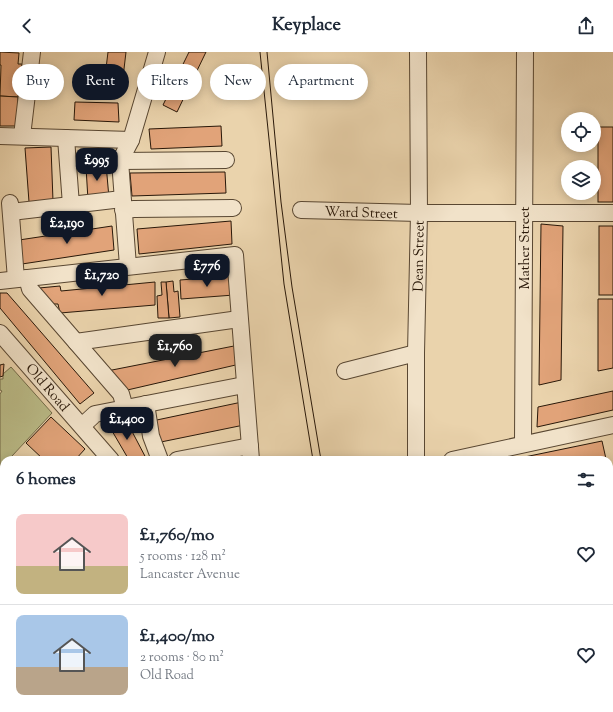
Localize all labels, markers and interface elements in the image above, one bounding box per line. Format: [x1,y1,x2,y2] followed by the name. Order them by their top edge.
[272,13,341,39] text: Keyplace
[16,15,38,37] icon: back
[575,15,597,37] icon: share
[12,64,64,100] chip: Buy
[72,64,129,100] chip: Rent
[137,64,202,100] chip: Filters
[210,64,266,100] chip: New
[274,64,368,100] chip: Apartment
[561,112,601,200] map controls
[561,112,601,152] button: locate
[73,148,121,182] pin: £995
[85,152,109,170] text: £995
[561,160,601,200] button: layers
[324,203,398,225] street label: Ward Street
[516,206,536,289] street label: Mather Street
[34,211,100,245] pin: £2,190
[50,215,84,233] text: £2,190
[409,220,431,292] street label: Dean Street
[183,254,231,288] pin: £776
[194,258,220,276] text: £776
[69,263,135,297] pin: £1,720
[85,267,119,285] text: £1,720
[142,334,208,368] pin: £1,760
[158,338,192,356] text: £1,760
[20,360,73,417] street label: Old Road
[94,407,160,441] pin: £1,400
[109,411,145,429] text: £1,400
[16,468,76,492] text: 6 homes
[575,469,597,491] icon: filters
[140,524,214,548] text: £1,760/mo
[48,530,96,578] icon: home
[575,543,597,565] icon: heart
[140,548,226,566] text: 5 rooms · 128 m²
[140,566,240,584] text: Lancaster Avenue
[140,625,215,649] text: £1,400/mo
[48,631,96,679] icon: home
[575,644,597,666] icon: heart
[140,649,224,667] text: 2 rooms · 80 m²
[140,667,194,685] text: Old Road

